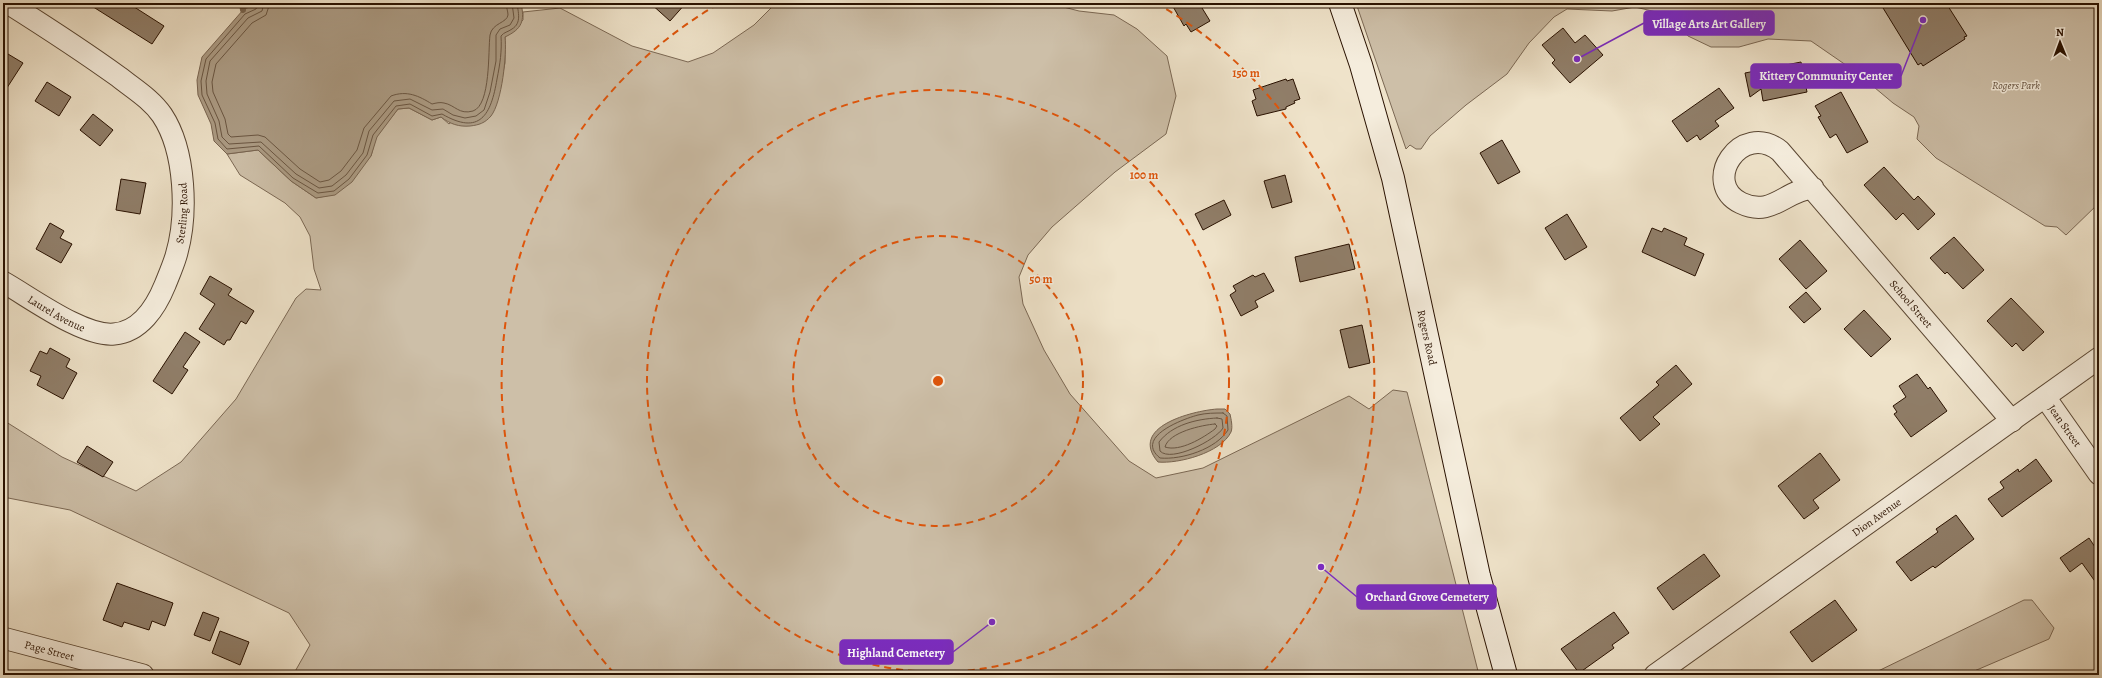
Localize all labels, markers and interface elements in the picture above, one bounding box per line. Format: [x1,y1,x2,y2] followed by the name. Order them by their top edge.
[1644,11,1774,35] callout: Village Arts Art Gallery
[1651,16,1766,32] text: Village Arts Art Gallery
[2040,22,2080,62] north arrow
[2056,25,2064,40] text: N
[1751,64,1901,88] callout: Kittery Community Center
[1232,65,1260,81] text: 150 m
[1759,68,1893,84] text: Kittery Community Center
[1992,78,2040,93] park label: Rogers Park
[1130,167,1158,183] text: 100 m
[172,182,191,245] street label: Sterling Road
[1029,271,1053,287] text: 50 m
[1886,277,1936,332] street label: School Street
[25,292,87,336] street label: Laurel Avenue
[1414,309,1440,367] street label: Rogers Road
[931,374,945,388] centre of rings
[2045,402,2085,450] street label: Jean Street
[1849,495,1904,540] street label: Dion Avenue
[1357,585,1496,609] callout: Orchard Grove Cemetery
[1365,589,1489,605] text: Orchard Grove Cemetery
[23,637,76,665] street label: Page Street
[840,640,953,664] callout: Highland Cemetery
[847,645,945,661] text: Highland Cemetery

